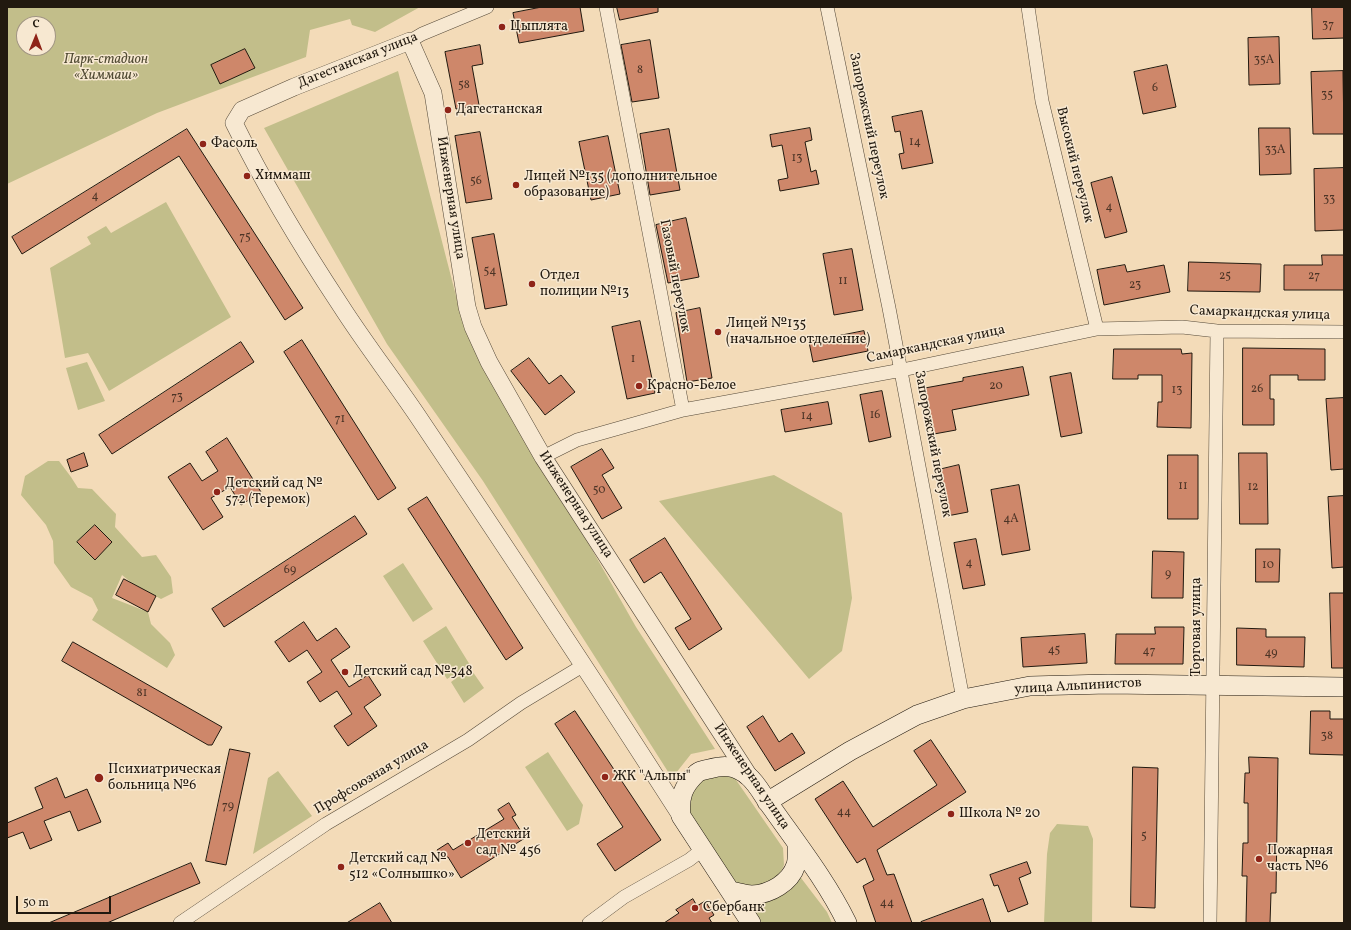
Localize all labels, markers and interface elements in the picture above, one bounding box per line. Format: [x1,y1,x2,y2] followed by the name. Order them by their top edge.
[16,16,56,56] north arrow
[33,17,40,32] text: С
[510,19,568,35] place label: Цыплята
[1322,19,1334,33] house number: 37
[497,22,507,32] marker: Цыплята
[295,29,421,93] street label: Дагестанская улица
[844,51,892,201] street label: Запорожский переулок
[64,52,148,84] park label: Парк-стадион «Химмаш»
[1254,54,1274,68] house number: 35А
[637,64,643,78] house number: 8
[458,79,470,93] house number: 58
[1152,82,1158,96] house number: 6
[1321,89,1333,103] house number: 35
[456,102,543,118] place label: Дагестанская
[443,105,453,115] marker: Дагестанская
[1051,105,1097,225] street label: Высокий переулок
[432,135,468,261] street label: Инженерная улица
[211,136,258,152] place label: Фасоль
[909,136,921,150] house number: 14
[198,139,208,149] marker: Фасоль
[1265,144,1285,158] house number: 33А
[792,152,802,166] house number: 13
[255,168,311,184] place label: Химмаш
[524,169,717,202] place label: Лицей №135 (дополнительное образование)
[242,171,252,181] marker: Химмаш
[470,175,482,189] house number: 56
[511,180,521,190] marker: Лицей №135 (дополнительное образование)
[91,190,99,204] house number: 4
[1323,193,1335,207] house number: 33
[1105,201,1113,215] house number: 4
[655,218,693,334] street label: Газовый переулок
[239,231,251,245] house number: 75
[484,265,496,279] house number: 54
[540,268,629,300] place label: Отдел полиции №13
[1219,270,1231,284] house number: 25
[1308,270,1320,284] house number: 27
[838,275,848,289] house number: 11
[527,279,537,289] marker: Отдел полиции №13
[1129,279,1141,293] house number: 23
[1189,303,1331,325] street label: Самаркандская улица
[726,316,870,348] place label: Лицей №135 (начальное отделение)
[865,322,1007,368] street label: Самаркандская улица
[713,327,723,337] marker: Лицей №135 (начальное отделение)
[631,353,635,367] house number: 1
[910,369,954,519] street label: Запорожский переулок
[647,378,736,394] place label: Красно-Белое
[989,380,1003,394] house number: 20
[634,381,644,391] marker: Красно-Белое
[1251,383,1263,397] house number: 26
[1172,384,1182,398] house number: 13
[171,391,183,405] house number: 73
[870,409,880,423] house number: 16
[801,410,813,424] house number: 14
[335,413,345,427] house number: 71
[534,448,616,562] street label: Инженерная улица
[225,476,323,508] place label: Детский сад № 572 (Теремок)
[1178,480,1188,494] house number: 11
[1247,481,1259,495] house number: 12
[593,484,605,498] house number: 50
[212,487,222,497] marker: Детский сад № 572 (Теремок)
[1003,513,1019,527] house number: 4А
[965,557,973,571] house number: 4
[1262,559,1274,573] house number: 10
[284,564,296,578] house number: 69
[1165,568,1171,582] house number: 9
[1189,577,1205,677] street label: Торговая улица
[1048,644,1060,658] house number: 45
[1143,645,1155,659] house number: 47
[1264,647,1278,661] house number: 49
[353,664,473,680] place label: Детский сад №548
[340,667,350,677] marker: Детский сад №548
[1014,675,1142,699] street label: улица Альпинистов
[137,687,147,701] house number: 81
[709,721,793,833] street label: Инженерная улица
[1321,730,1333,744] house number: 38
[312,737,432,819] street label: Профсоюзная улица
[108,762,221,794] place label: Психиатрическая больница №6
[613,769,691,785] place label: ЖК "Альпы"
[93,772,105,784] marker: Психиатрическая больница №6
[600,772,610,782] marker: ЖК "Альпы"
[222,800,234,814] house number: 79
[837,806,851,820] house number: 44
[959,806,1040,822] place label: Школа № 20
[946,809,956,819] marker: Школа № 20
[476,827,541,860] place label: Детский сад № 456
[1141,830,1147,844] house number: 5
[463,838,473,848] marker: Детский сад № 456
[1267,843,1333,876] place label: Пожарная часть №6
[349,851,455,884] place label: Детский сад № 512 «Солнышко»
[1254,854,1264,864] marker: Пожарная часть №6
[336,862,346,872] marker: Детский сад № 512 «Солнышко»
[18,888,113,914] scale bar
[23,895,49,911] text: 50 m
[880,897,894,911] house number: 44
[703,900,765,916] place label: Сбербанк
[690,903,700,913] marker: Сбербанк

